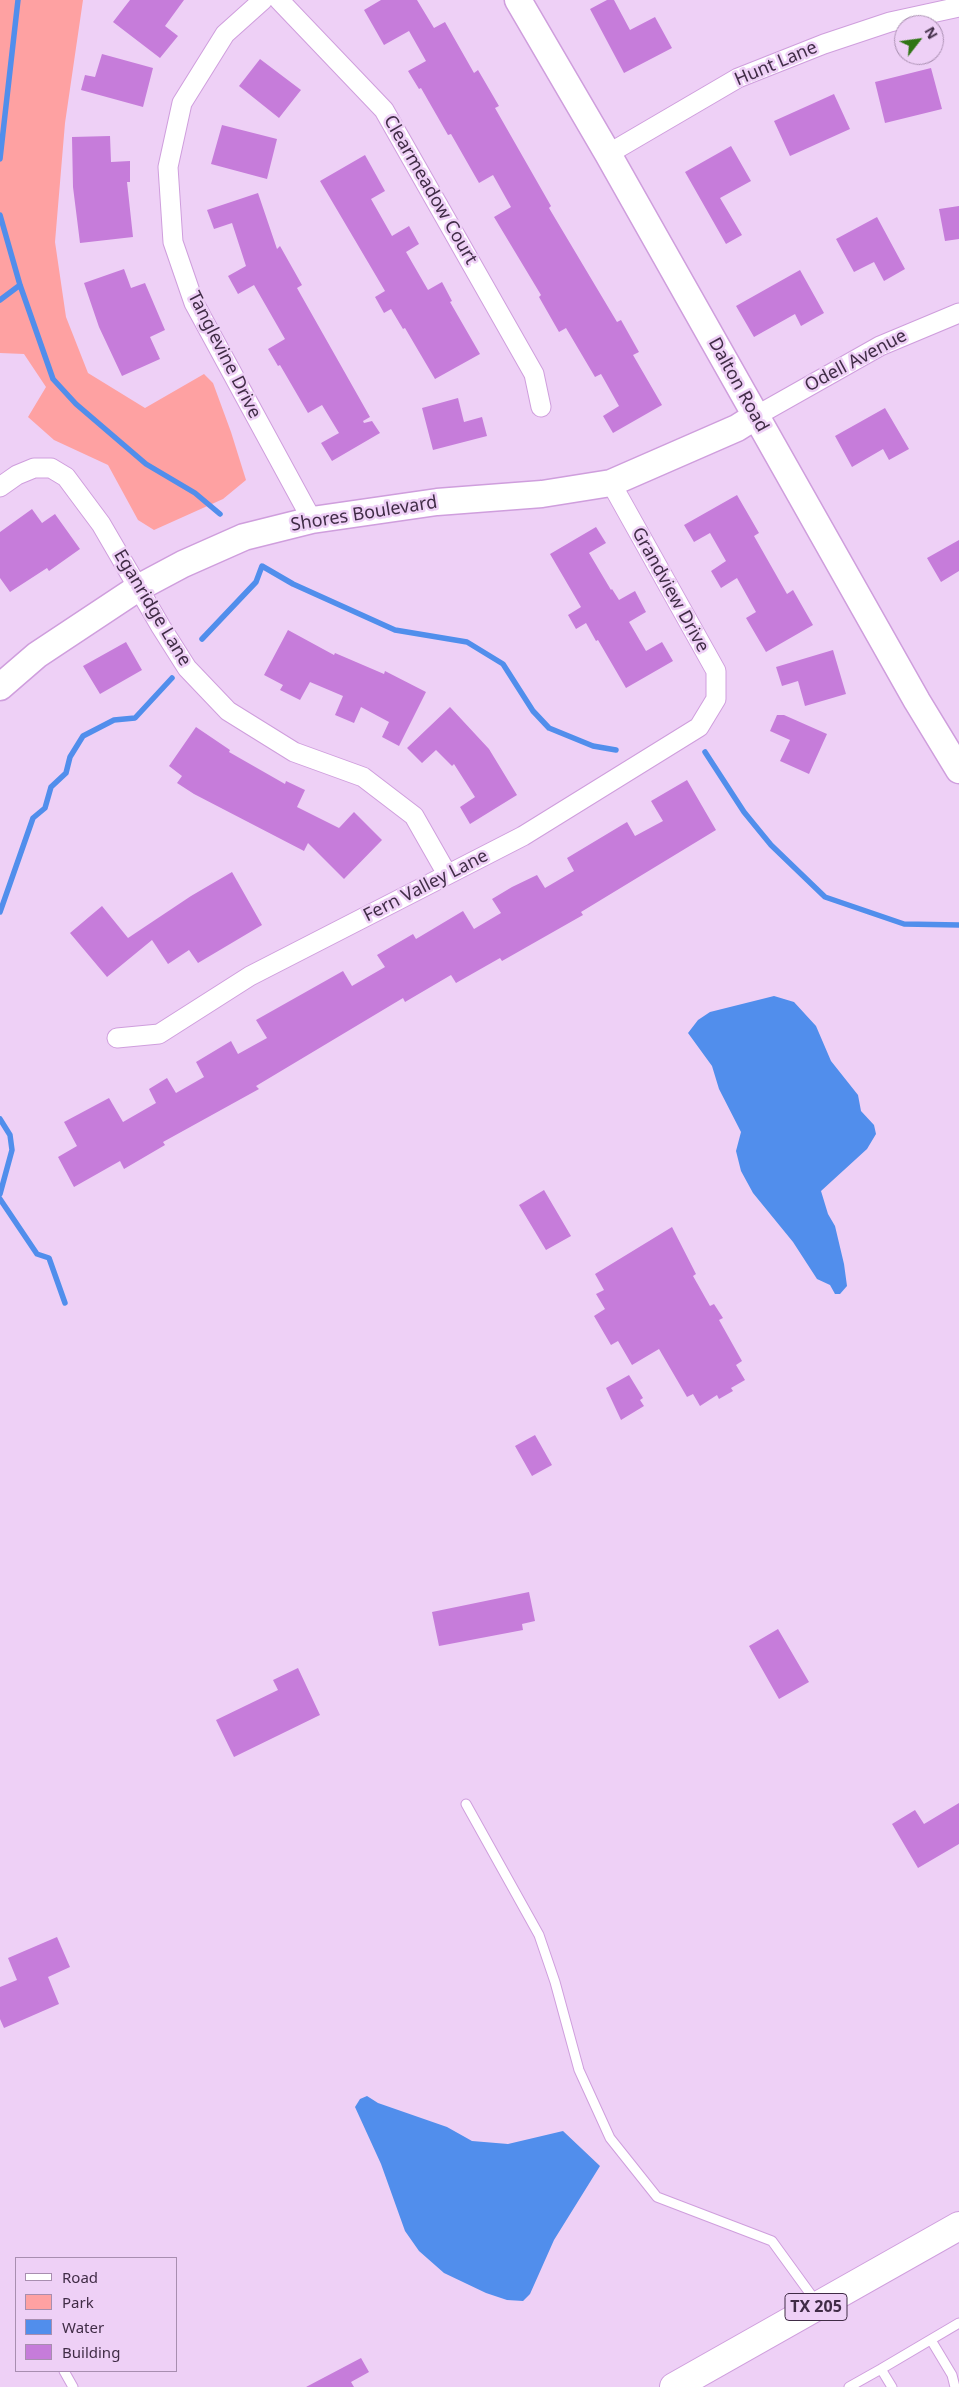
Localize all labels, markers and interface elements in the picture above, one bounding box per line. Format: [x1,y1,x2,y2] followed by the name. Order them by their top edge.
[894,15,944,65] north arrow
[920,23,943,42] text: N
[731,37,821,91] street label: Hunt Lane
[379,112,481,268] street label: Clearmeadow Court
[183,288,265,422] street label: Tanglevine Drive
[801,325,911,397] street label: Odell Avenue
[703,334,773,436] street label: Dalton Road
[289,492,439,536] street label: Shores Boulevard
[627,524,713,656] street label: Grandview Drive
[109,546,195,670] street label: Eganridge Lane
[360,845,492,927] street label: Fern Valley Lane
[15,2257,178,2372] legend
[62,2267,98,2287] text: Road
[62,2292,94,2312] text: Park
[785,2294,847,2320] road number: TX 205
[62,2317,104,2337] text: Water
[62,2342,120,2362] text: Building

